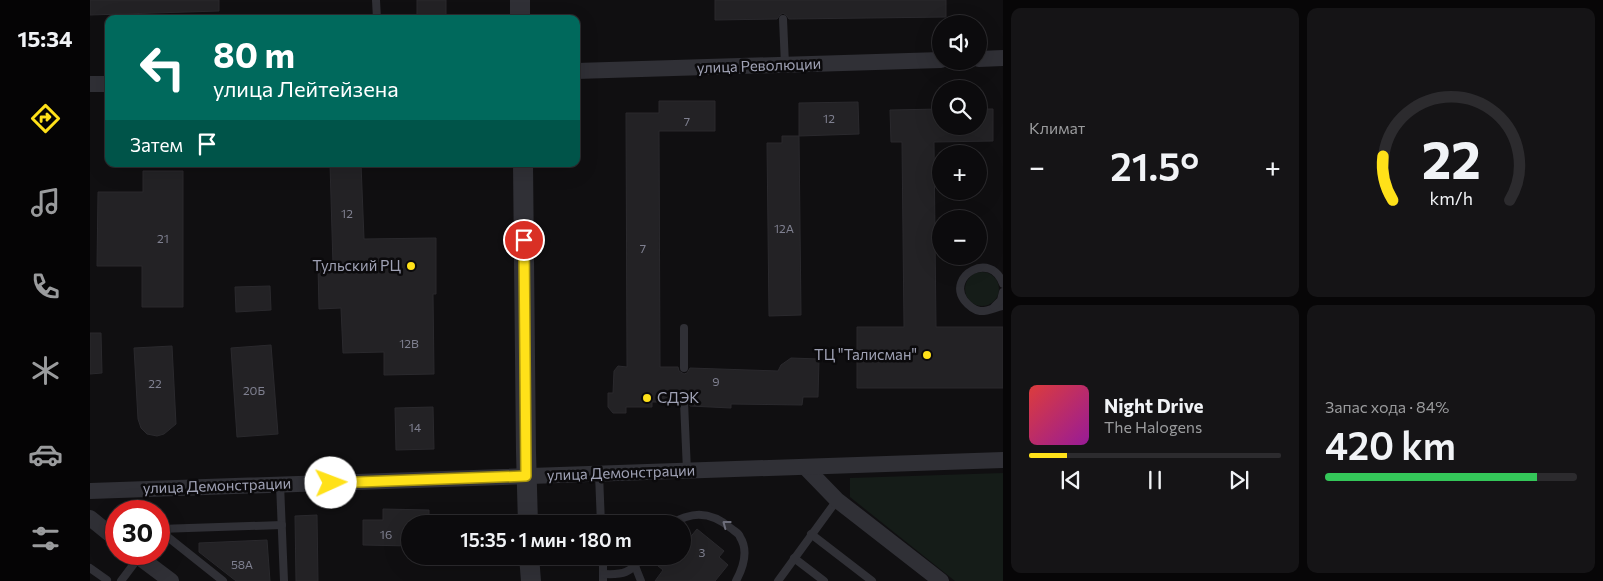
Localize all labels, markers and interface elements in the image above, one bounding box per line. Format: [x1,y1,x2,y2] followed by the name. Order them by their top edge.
[932,15,987,265] map controls
[932,15,987,70] button: sound
[18,25,72,52] text: 15:34
[213,32,295,75] text: 80 m
[130,35,195,100] icon: left
[696,54,822,76] street label: улица Революции
[213,75,399,102] text: улица Лейтейзена
[932,80,987,135] button: search
[28,101,63,136] icon: directions
[823,111,835,125] house number: 12
[684,114,690,128] house number: 7
[1029,118,1085,137] text: Климат
[1421,126,1481,190] text: 22
[193,130,221,158] icon: arrive
[130,133,183,156] text: Затем
[1110,142,1199,189] text: 21.5°
[932,145,987,200] button: +
[1029,149,1045,183] text: −
[1265,149,1281,183] text: +
[28,185,63,220] icon: music
[1429,187,1473,209] text: km/h
[341,206,353,220] house number: 12
[932,210,987,265] button: −
[503,219,545,261] pin
[774,221,794,235] house number: 12А
[510,226,538,254] icon: arrive
[157,231,169,245] house number: 21
[640,241,646,255] house number: 7
[312,256,402,274] place label: Тульский РЦ
[405,260,417,272] marker: Тульский РЦ
[28,269,63,304] icon: phone
[399,336,419,350] house number: 12В
[814,345,917,363] place label: ТЦ "Талисман"
[921,349,933,361] marker: ТЦ "Талисман"
[28,353,63,388] icon: climate
[712,374,720,388] house number: 9
[148,376,162,390] house number: 22
[243,383,265,397] house number: 20Б
[657,388,699,406] place label: СДЭК
[641,392,653,404] marker: СДЭК
[1104,394,1204,417] text: Night Drive
[1325,397,1449,416] text: Запас хода · 84%
[1104,417,1202,436] text: The Halogens
[409,420,421,434] house number: 14
[1325,421,1456,468] text: 420 km
[28,437,63,472] icon: car
[304,456,356,508] position arrow
[546,460,696,484] street label: улица Демонстрации
[1057,466,1085,494] icon: previous
[1141,466,1169,494] icon: pause
[1225,466,1253,494] icon: next
[142,473,292,497] street label: улица Демонстрации
[105,500,170,565] speed limit sign: 30
[28,521,63,556] icon: filters
[722,521,732,530] one-way arrow
[380,527,392,541] house number: 16
[460,528,632,551] text: 15:35 · 1 мин · 180 m
[699,545,706,559] house number: 3
[231,557,253,571] house number: 58А

